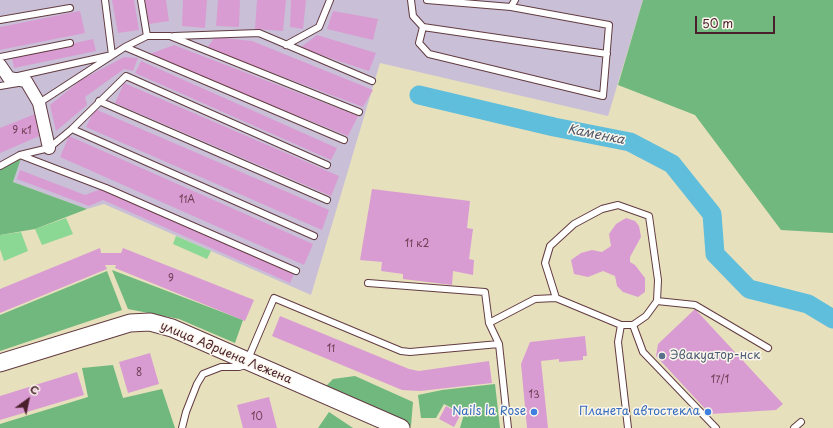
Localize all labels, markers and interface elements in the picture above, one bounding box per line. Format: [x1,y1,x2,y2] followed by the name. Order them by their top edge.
[697,8,777,34] scale bar
[702,14,733,32] text: 50 m
[566,122,626,148] water label: Каменка
[12,125,32,137] house number: 9 к1
[179,194,195,206] house number: 11А
[405,238,429,250] house number: 11 к2
[168,273,174,285] house number: 9
[158,319,294,387] street label: улица Адриена Лежена
[327,343,335,355] house number: 11
[670,349,760,363] place label: Эвакуатор-нск
[657,351,667,361] marker: Эвакуатор-нск
[136,367,142,379] house number: 8
[711,374,729,386] house number: 17/1
[8,380,48,420] north arrow
[27,380,43,399] text: С
[528,389,540,401] house number: 13
[452,405,526,419] place label: Nails la Rose
[579,405,700,419] place label: Планета автостекла
[529,407,539,417] marker: Nails la Rose
[703,407,713,417] marker: Планета автостекла
[251,411,263,423] house number: 10

